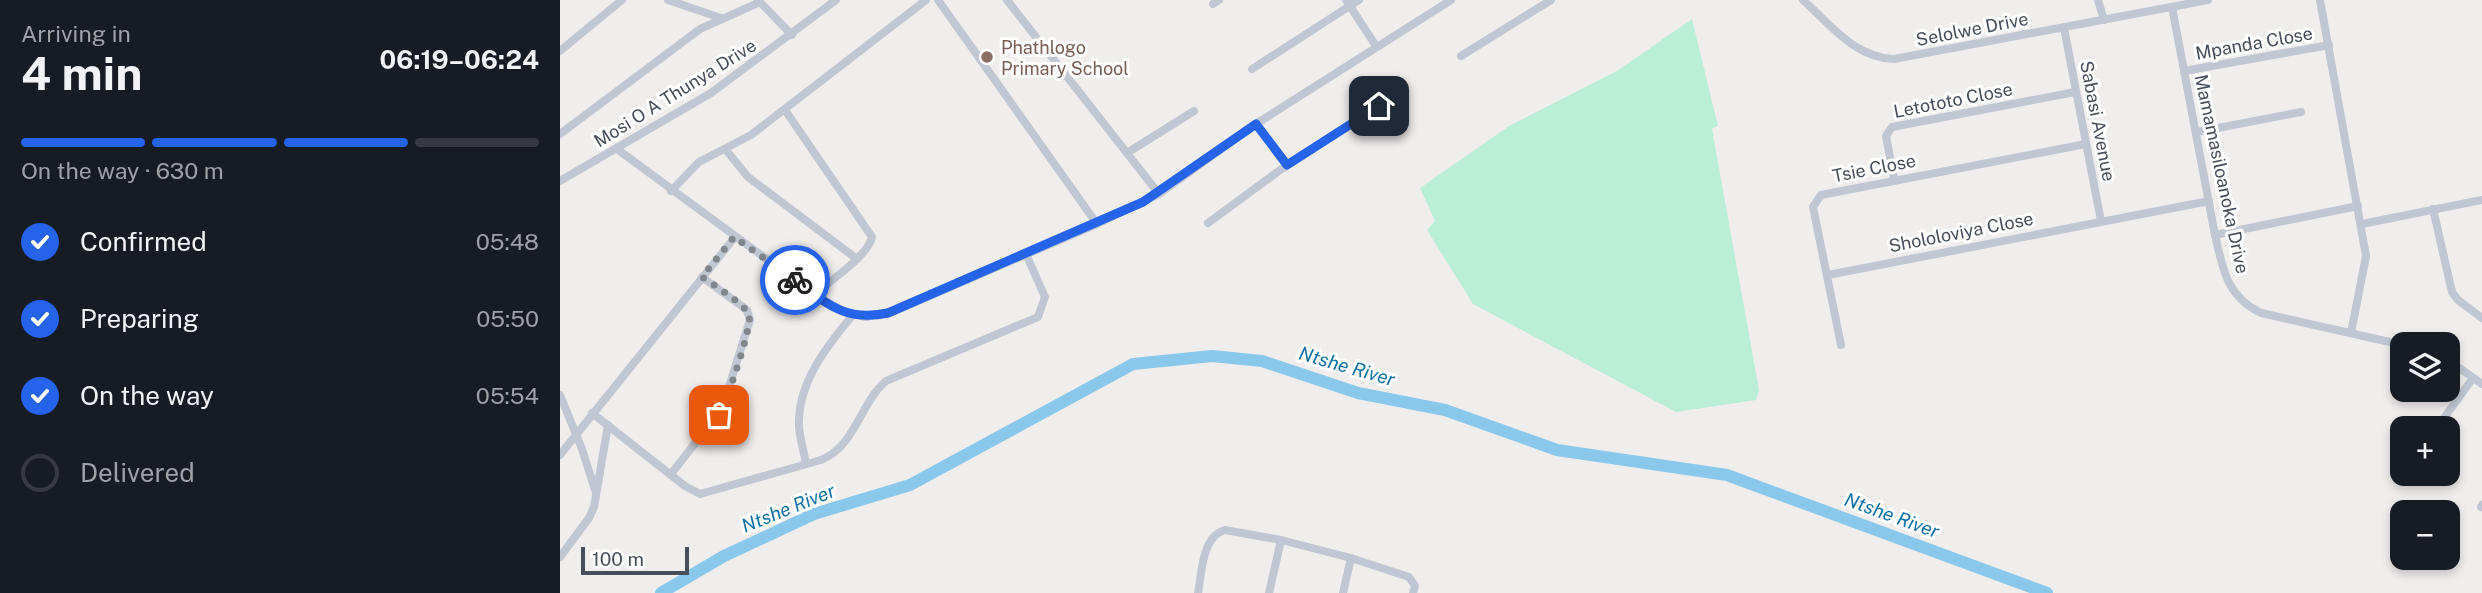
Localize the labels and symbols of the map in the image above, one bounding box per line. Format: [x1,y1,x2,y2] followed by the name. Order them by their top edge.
[1914,8,2030,50] street label: Selolwe Drive
[2194,22,2314,64] street label: Mpanda Close
[590,35,760,151] street label: Mosi O A Thunya Drive
[1001,37,1129,79] place label: Phathlogo Primary School
[979,49,995,65] marker: Phathlogo Primary School
[2076,59,2120,183] street label: Sabasi Avenue
[2191,72,2253,276] street label: Mamamasiloanoka Drive
[1349,76,1409,136] pin
[1892,78,2014,122] street label: Letototo Close
[1831,150,1917,186] street label: Tsie Close
[1887,208,2035,256] street label: Shololoviya Close
[760,245,830,315] courier
[1296,342,1398,390] water label: Ntshe River
[689,385,749,445] pin
[738,479,839,537] water label: Ntshe River
[1842,488,1943,543] water label: Ntshe River
[581,544,690,576] scale bar

